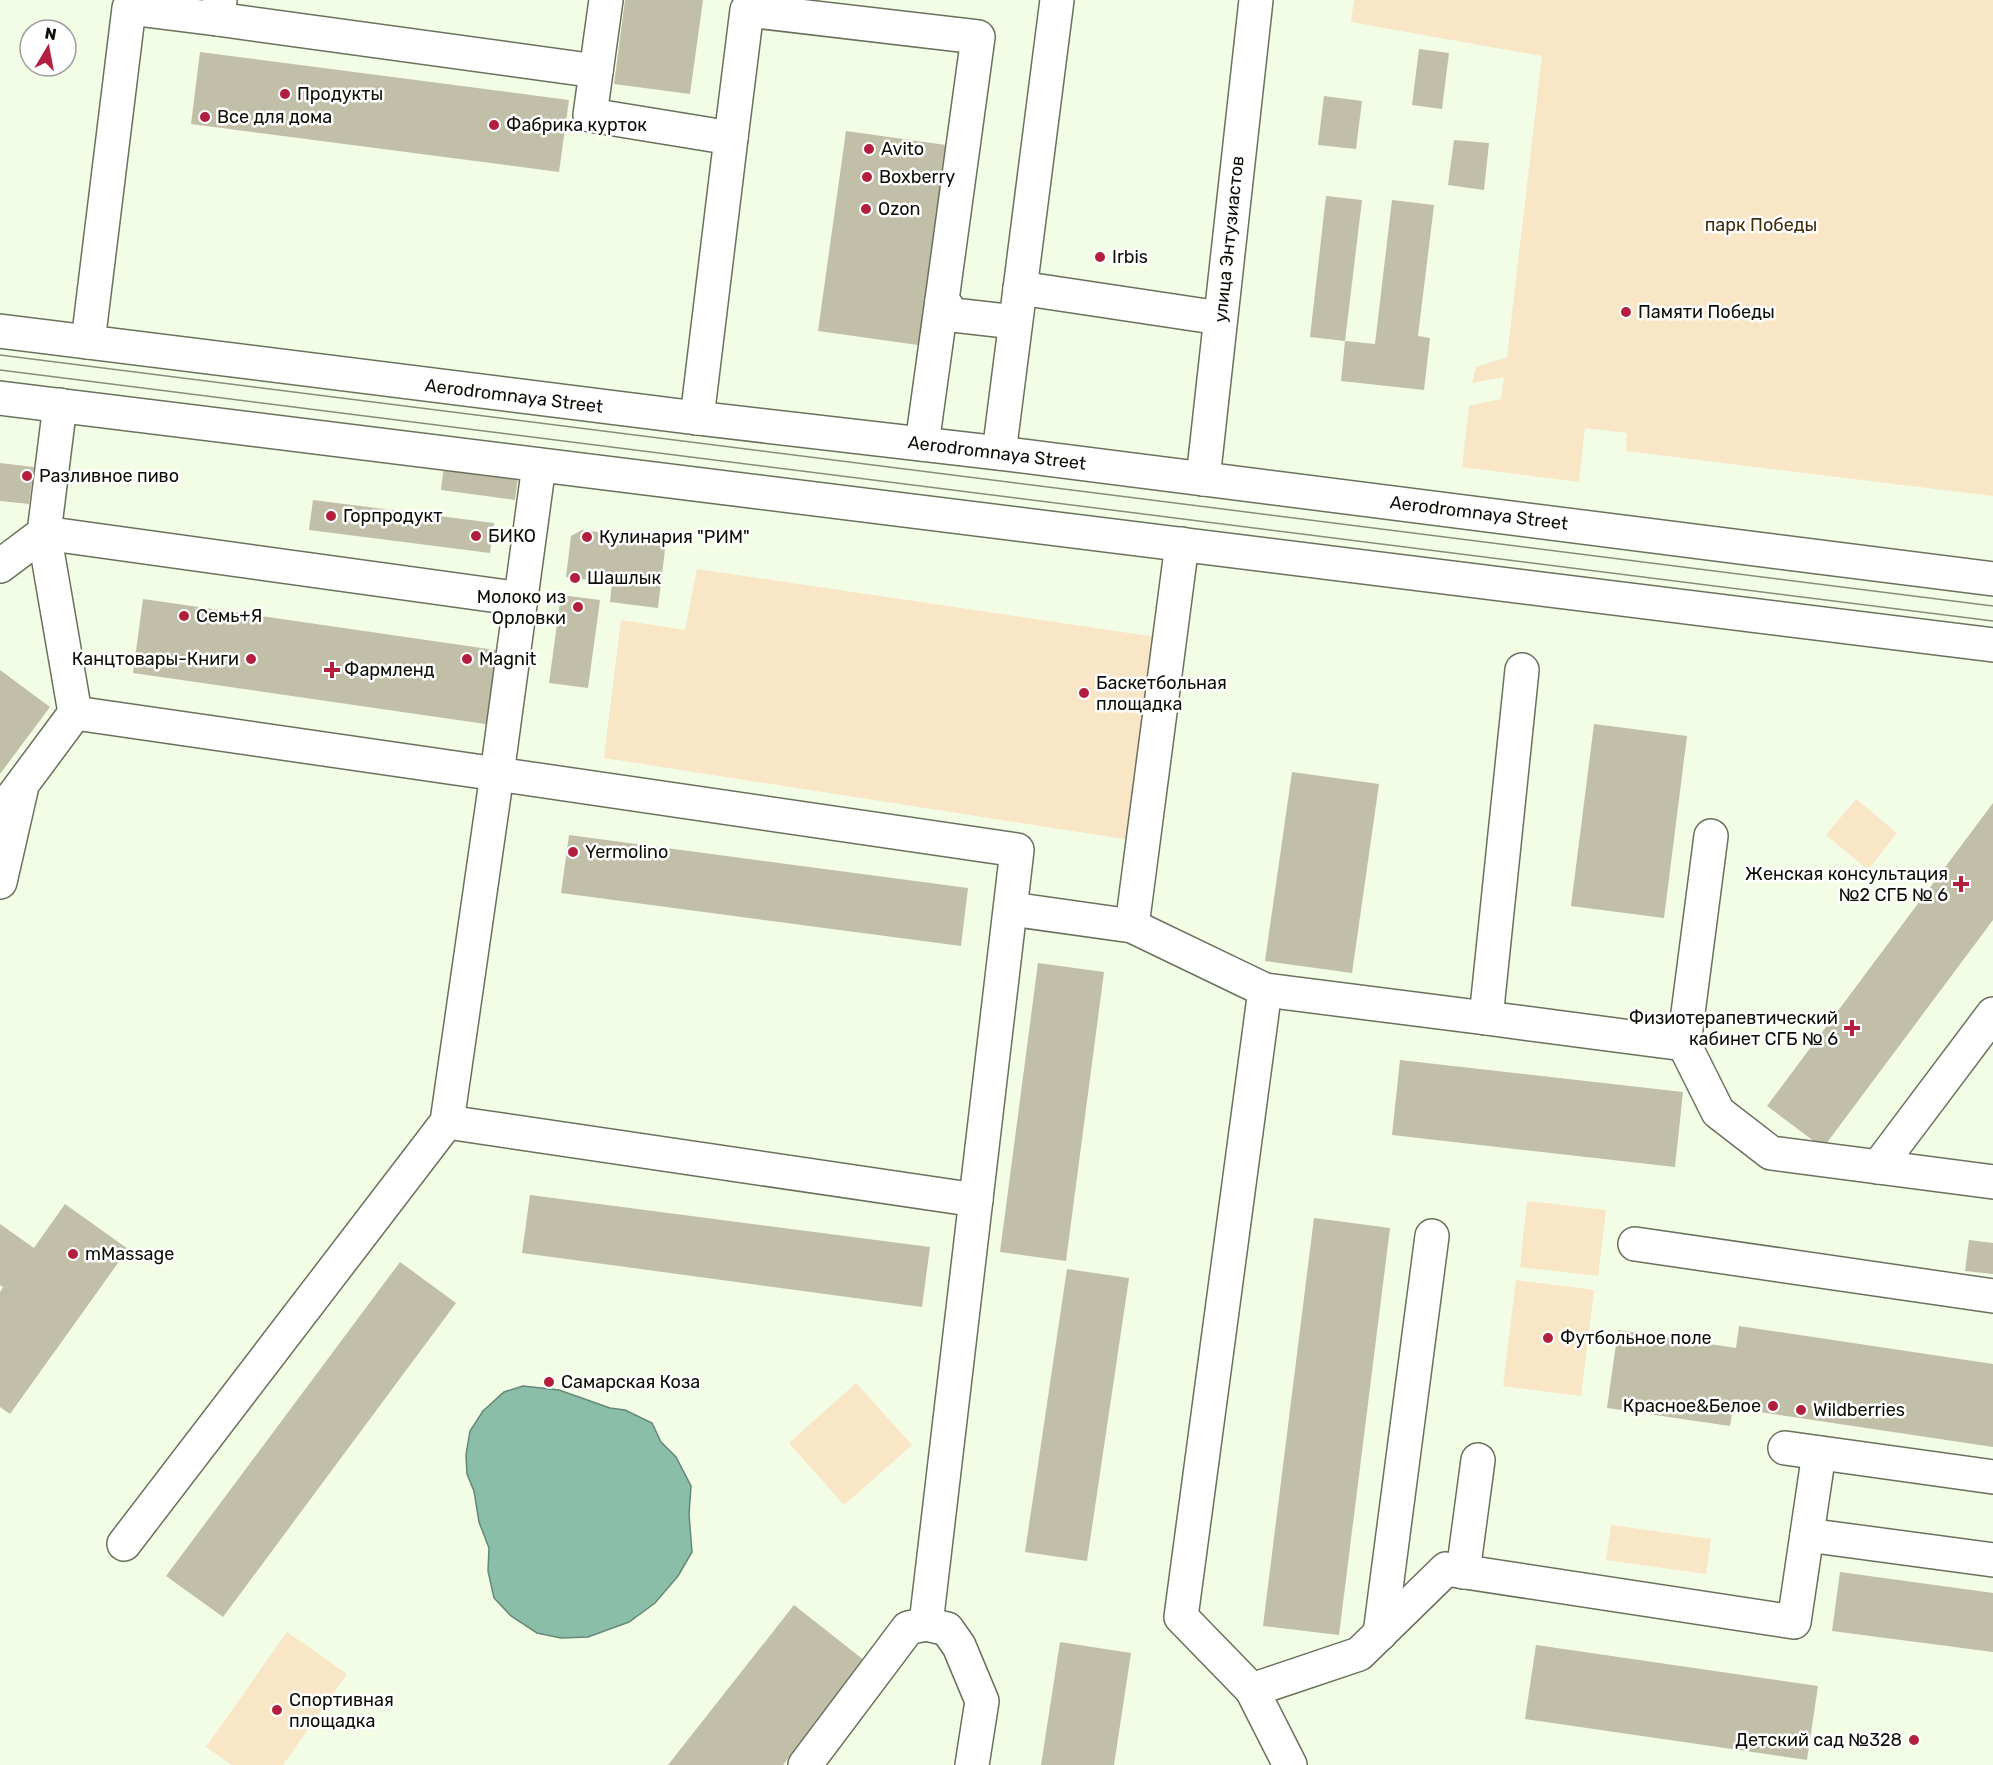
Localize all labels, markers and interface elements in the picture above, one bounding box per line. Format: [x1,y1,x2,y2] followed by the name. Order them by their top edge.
[18,18,78,78] north arrow
[43,23,58,44] text: N
[297,83,383,105] place label: Продукты
[278,87,292,101] marker: Продукты
[217,106,332,128] place label: Все для дома
[198,110,212,124] marker: Все для дома
[506,114,647,136] place label: Фабрика курток
[487,118,501,132] marker: Фабрика курток
[881,138,924,160] place label: Avito
[862,142,876,156] marker: Avito
[1209,155,1249,323] street label: улица Энтузиастов
[879,166,955,188] place label: Boxberry
[860,170,874,184] marker: Boxberry
[878,198,920,220] place label: Ozon
[859,202,873,216] marker: Ozon
[1705,214,1817,236] park label: парк Победы
[1112,246,1148,268] place label: Irbis
[1093,250,1107,264] marker: Irbis
[1638,301,1775,323] place label: Памяти Победы
[1619,305,1633,319] marker: Памяти Победы
[424,374,604,418] street label: Aerodromnaya Street
[907,431,1087,475] street label: Aerodromnaya Street
[39,465,179,487] place label: Разливное пиво
[20,469,34,483] marker: Разливное пиво
[1389,491,1569,535] street label: Aerodromnaya Street
[343,505,442,527] place label: Горпродукт
[324,509,338,523] marker: Горпродукт
[488,525,536,547] place label: БИКО
[599,526,750,548] place label: Кулинария "РИМ"
[469,529,483,543] marker: БИКО
[580,530,594,544] marker: Кулинария "РИМ"
[587,567,662,589] place label: Шашлык
[568,571,582,585] marker: Шашлык
[477,586,566,629] place label: Молоко из Орловки
[571,600,585,614] marker: Молоко из Орловки
[196,605,262,627] place label: Семь+Я
[177,609,191,623] marker: Семь+Я
[72,648,239,670] place label: Канцтовары-Книги
[479,648,536,670] place label: Magnit
[244,652,258,666] marker: Канцтовары-Книги
[460,652,474,666] marker: Magnit
[344,659,435,681] place label: Фармленд
[325,663,339,677] marker: Фармленд
[1096,672,1227,715] place label: Баскетбольная площадка
[1077,686,1091,700] marker: Баскетбольная площадка
[585,841,668,863] place label: Yermolino
[566,845,580,859] marker: Yermolino
[1745,863,1948,906] place label: Женская консультация №2 СГБ № 6
[1952,875,1970,893] marker: Женская консультация №2 СГБ № 6
[1629,1007,1838,1050] place label: Физиотерапевтический кабинет СГБ № 6
[1843,1019,1861,1037] marker: Физиотерапевтический кабинет СГБ № 6
[85,1243,174,1265] place label: mMassage
[66,1247,80,1261] marker: mMassage
[1560,1327,1712,1349] place label: Футбольное поле
[1541,1331,1555,1345] marker: Футбольное поле
[561,1371,700,1393] place label: Самарская Коза
[542,1375,556,1389] marker: Самарская Коза
[1623,1395,1761,1417] place label: Красное&Белое
[1766,1399,1780,1413] marker: Красное&Белое
[1813,1399,1905,1421] place label: Wildberries
[1794,1403,1808,1417] marker: Wildberries
[289,1689,394,1732] place label: Спортивная площадка
[270,1703,284,1717] marker: Спортивная площадка
[1735,1729,1902,1751] place label: Детский сад №328
[1907,1733,1921,1747] marker: Детский сад №328

